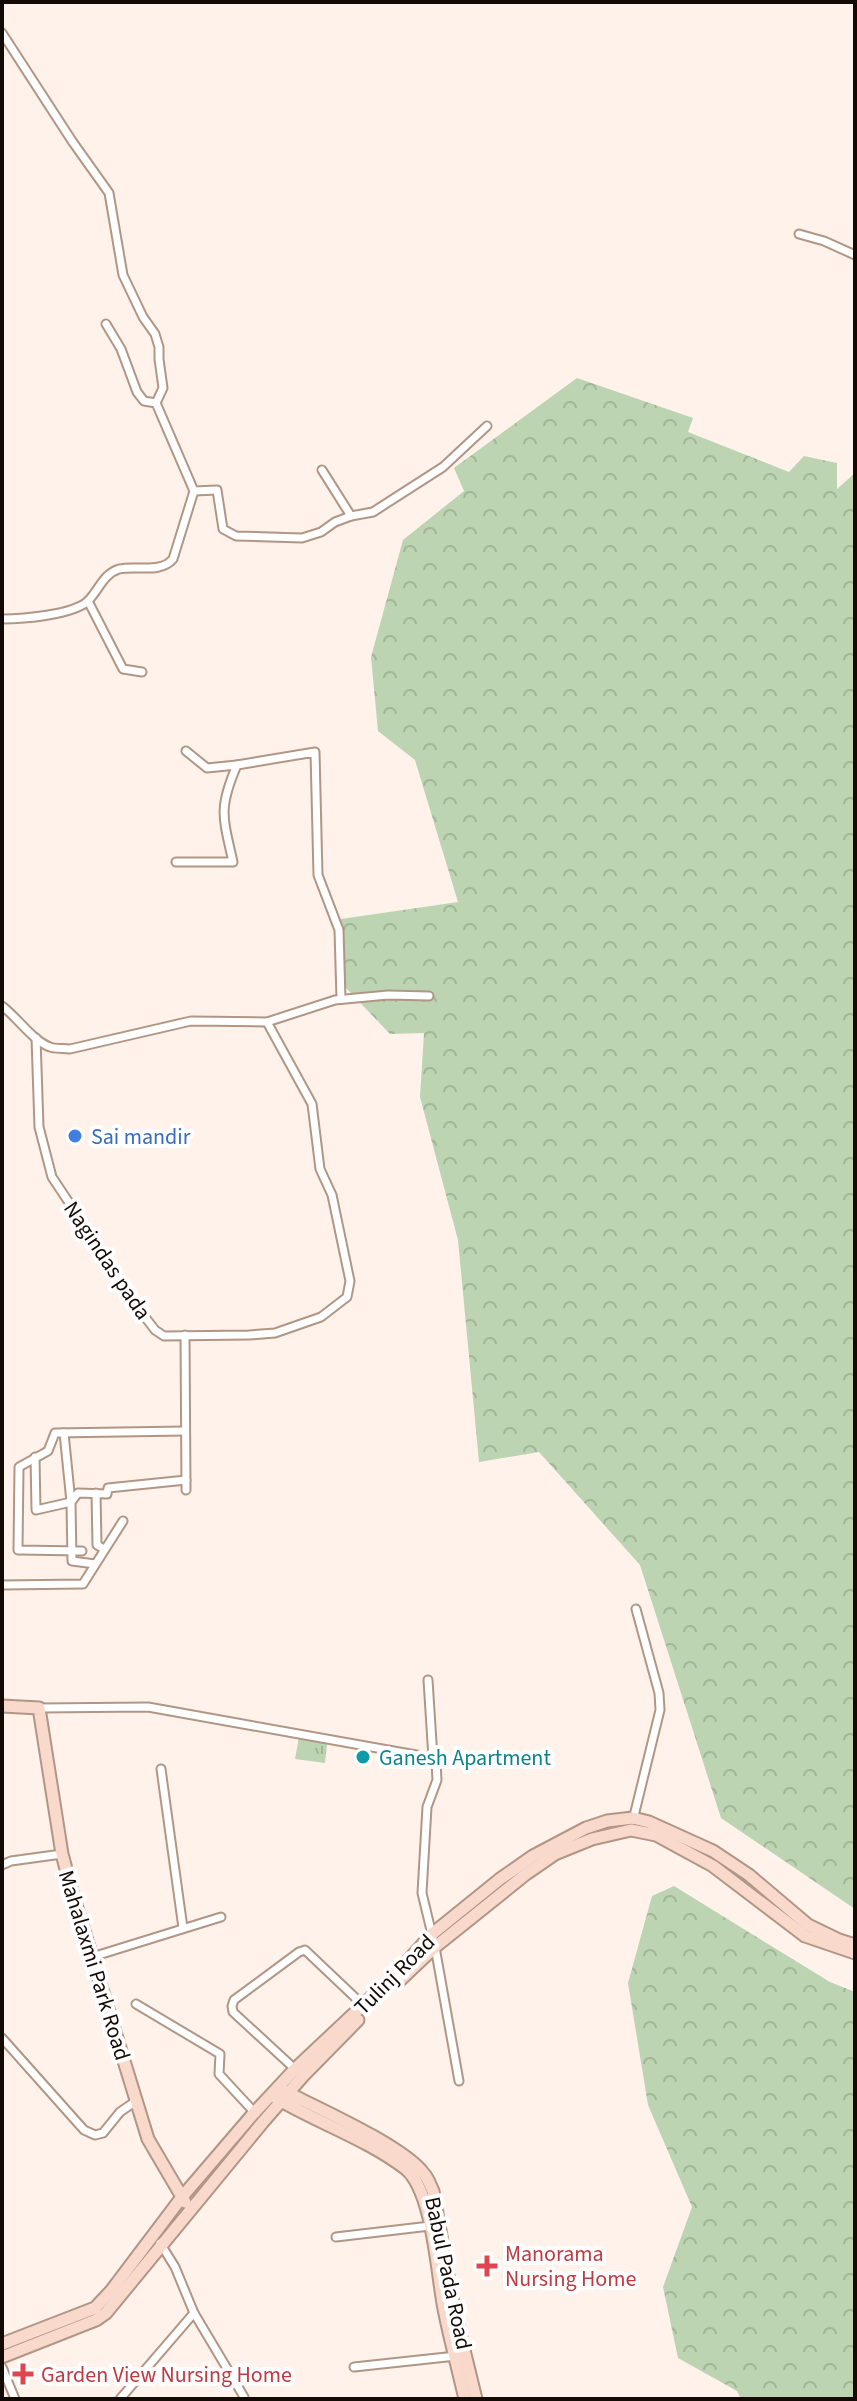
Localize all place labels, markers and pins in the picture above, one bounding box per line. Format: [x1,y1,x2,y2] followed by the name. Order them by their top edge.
[91,1121,191,1153] place label: Sai mandir
[66,1127,84,1145] marker: Sai mandir
[379,1742,551,1774] place label: Ganesh Apartment
[354,1748,372,1766] marker: Ganesh Apartment
[505,2238,636,2295] place label: Manorama Nursing Home
[476,2255,498,2277] marker: Manorama Nursing Home
[41,2359,292,2391] place label: Garden View Nursing Home
[12,2363,34,2385] marker: Garden View Nursing Home

